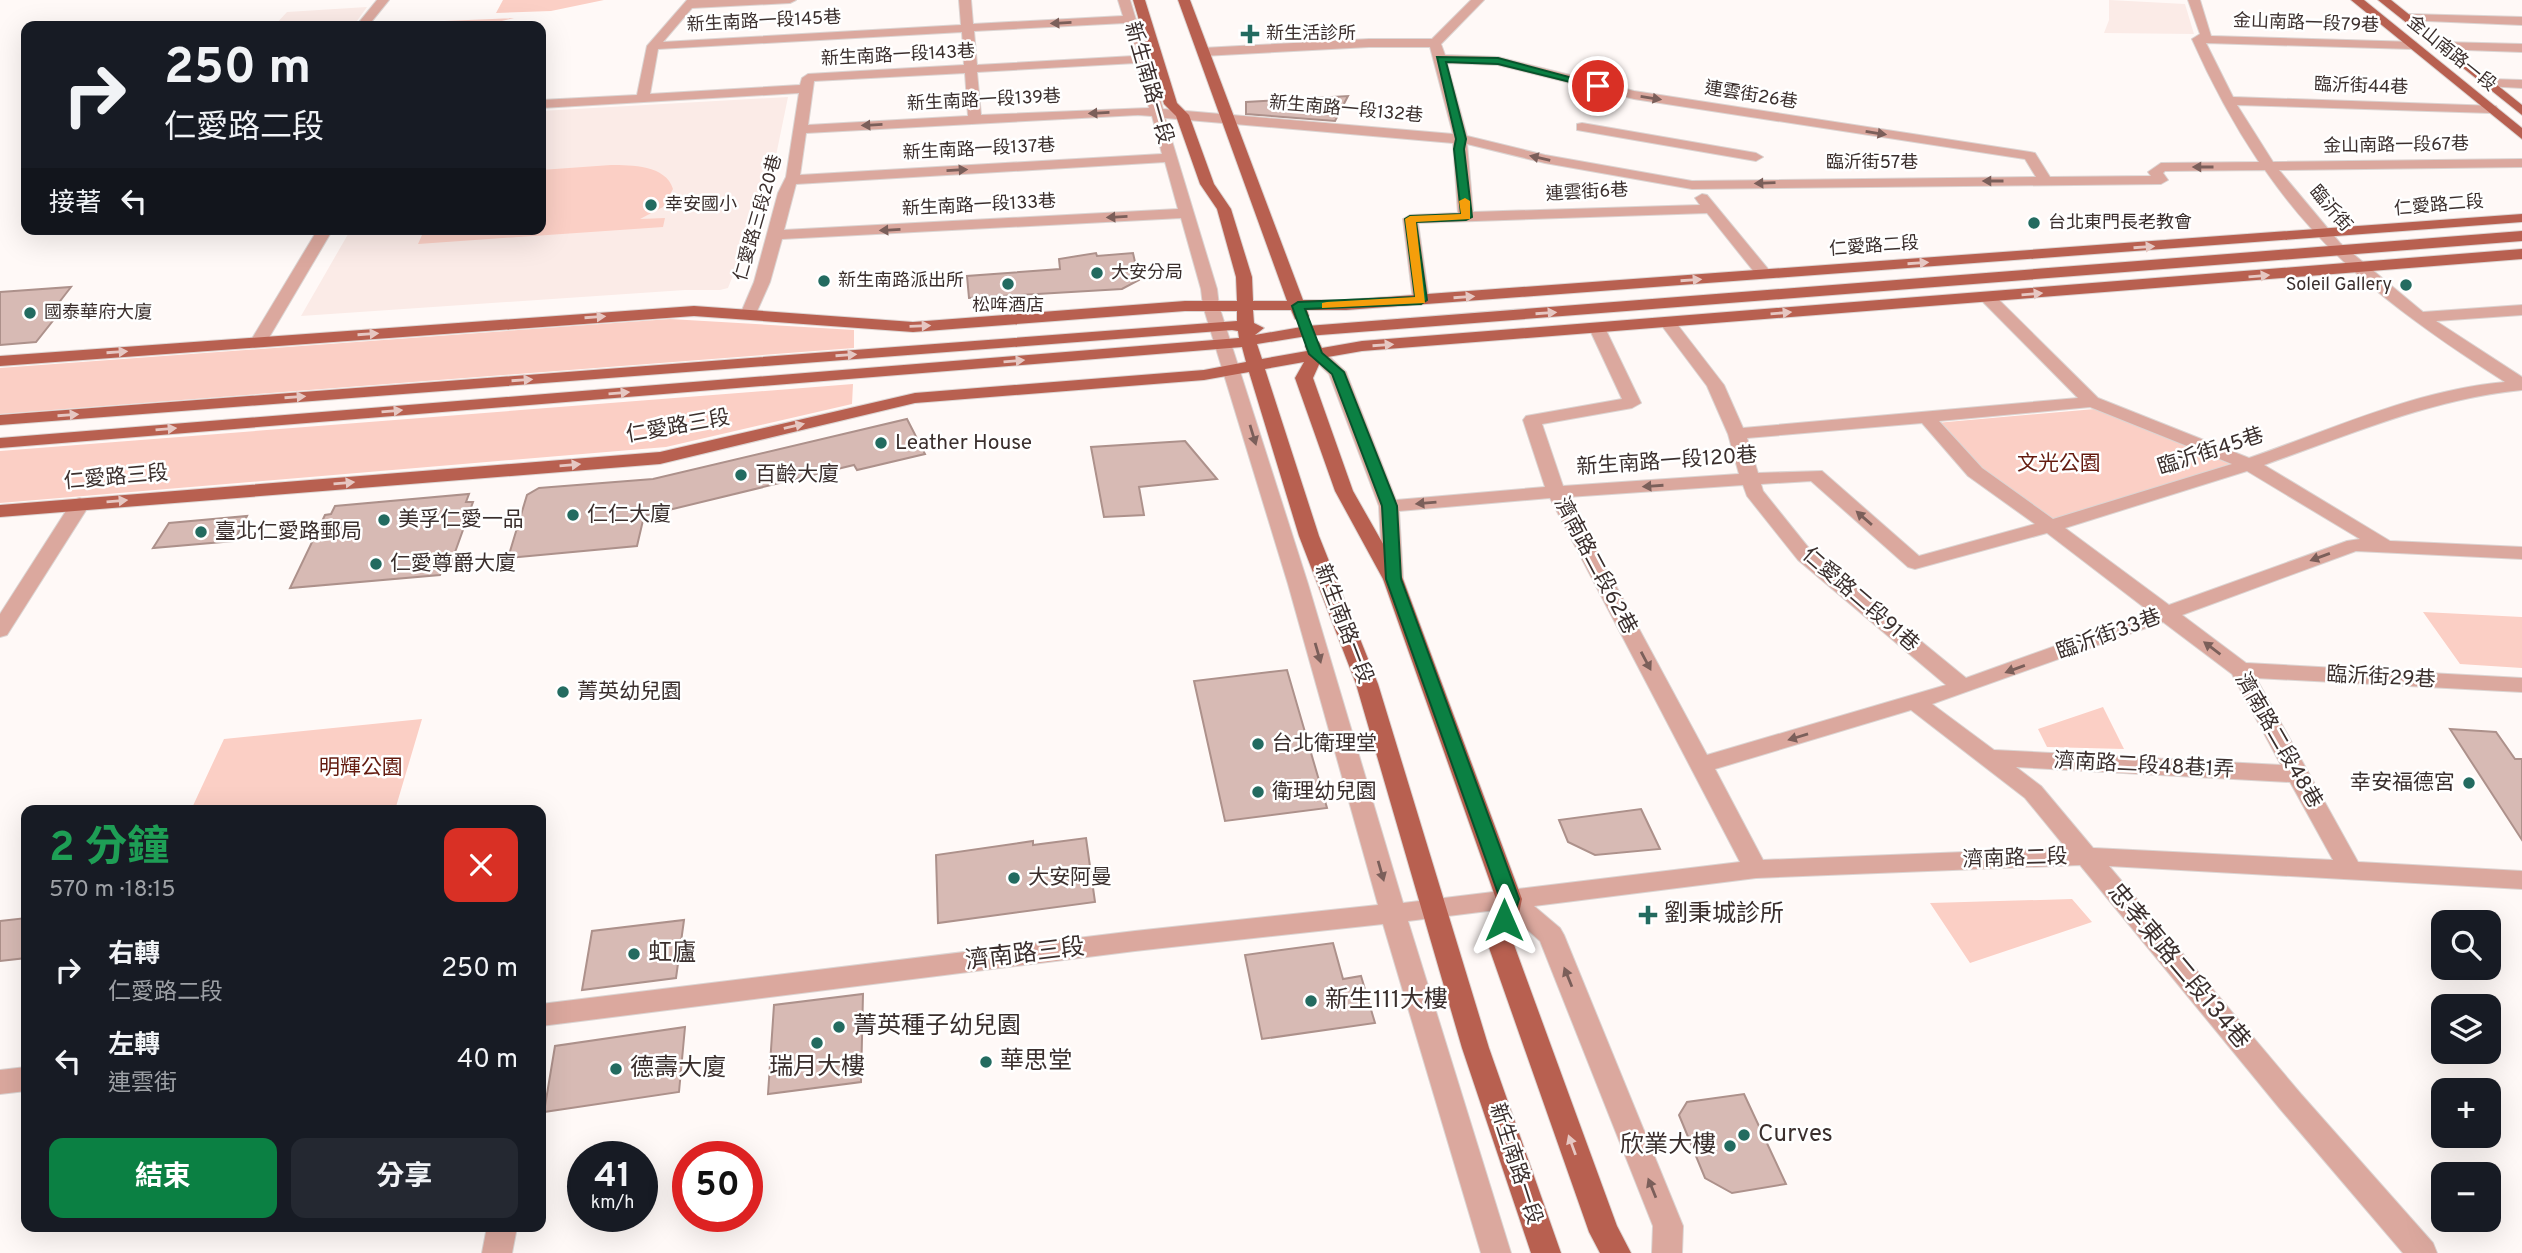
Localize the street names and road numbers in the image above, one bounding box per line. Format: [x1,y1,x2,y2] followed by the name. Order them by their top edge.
[686,6,842,38] street label: 新生南路一段145巷
[2233,10,2379,38] street label: 金山南路一段79巷
[2402,11,2500,97] street label: 金山南路一段
[1118,19,1178,147] street label: 新生南路一段
[820,40,976,72] street label: 新生南路一段143巷
[2313,74,2409,100] street label: 臨沂街44巷
[1703,77,1799,115] street label: 連雲街26巷
[907,85,1061,117] street label: 新生南路一段139巷
[1268,92,1424,128] street label: 新生南路一段132巷
[2323,133,2469,159] street label: 金山南路一段67巷
[902,135,1056,165] street label: 新生南路一段137巷
[730,152,788,284] street label: 仁愛路三段20巷
[1826,152,1918,175] street label: 臨沂街57巷
[1545,179,1629,207] street label: 連雲街6巷
[2304,181,2356,237] street label: 臨沂街
[901,190,1057,222] street label: 新生南路一段133巷
[2393,191,2485,221] street label: 仁愛路二段
[1828,232,1920,262] street label: 仁愛路二段
[624,405,732,449] street label: 仁愛路三段
[2154,422,2268,482] street label: 臨沂街45巷
[1576,442,1758,482] street label: 新生南路一段120巷
[63,460,169,496] street label: 仁愛路三段
[1548,493,1642,639] street label: 濟南路二段62巷
[1796,542,1924,658] street label: 仁愛路二段91巷
[1308,560,1378,688] street label: 新生南路一段
[2053,604,2165,666] street label: 臨沂街33巷
[2326,662,2436,694] street label: 臨沂街29巷
[2228,668,2328,814] street label: 濟南路二段48巷
[2053,748,2235,784] street label: 濟南路二段48巷1弄
[1962,844,2068,874] street label: 濟南路二段
[2100,878,2256,1056] street label: 忠孝東路二段134巷
[964,933,1086,977] street label: 濟南路三段
[1483,1100,1547,1228] street label: 新生南路一段

